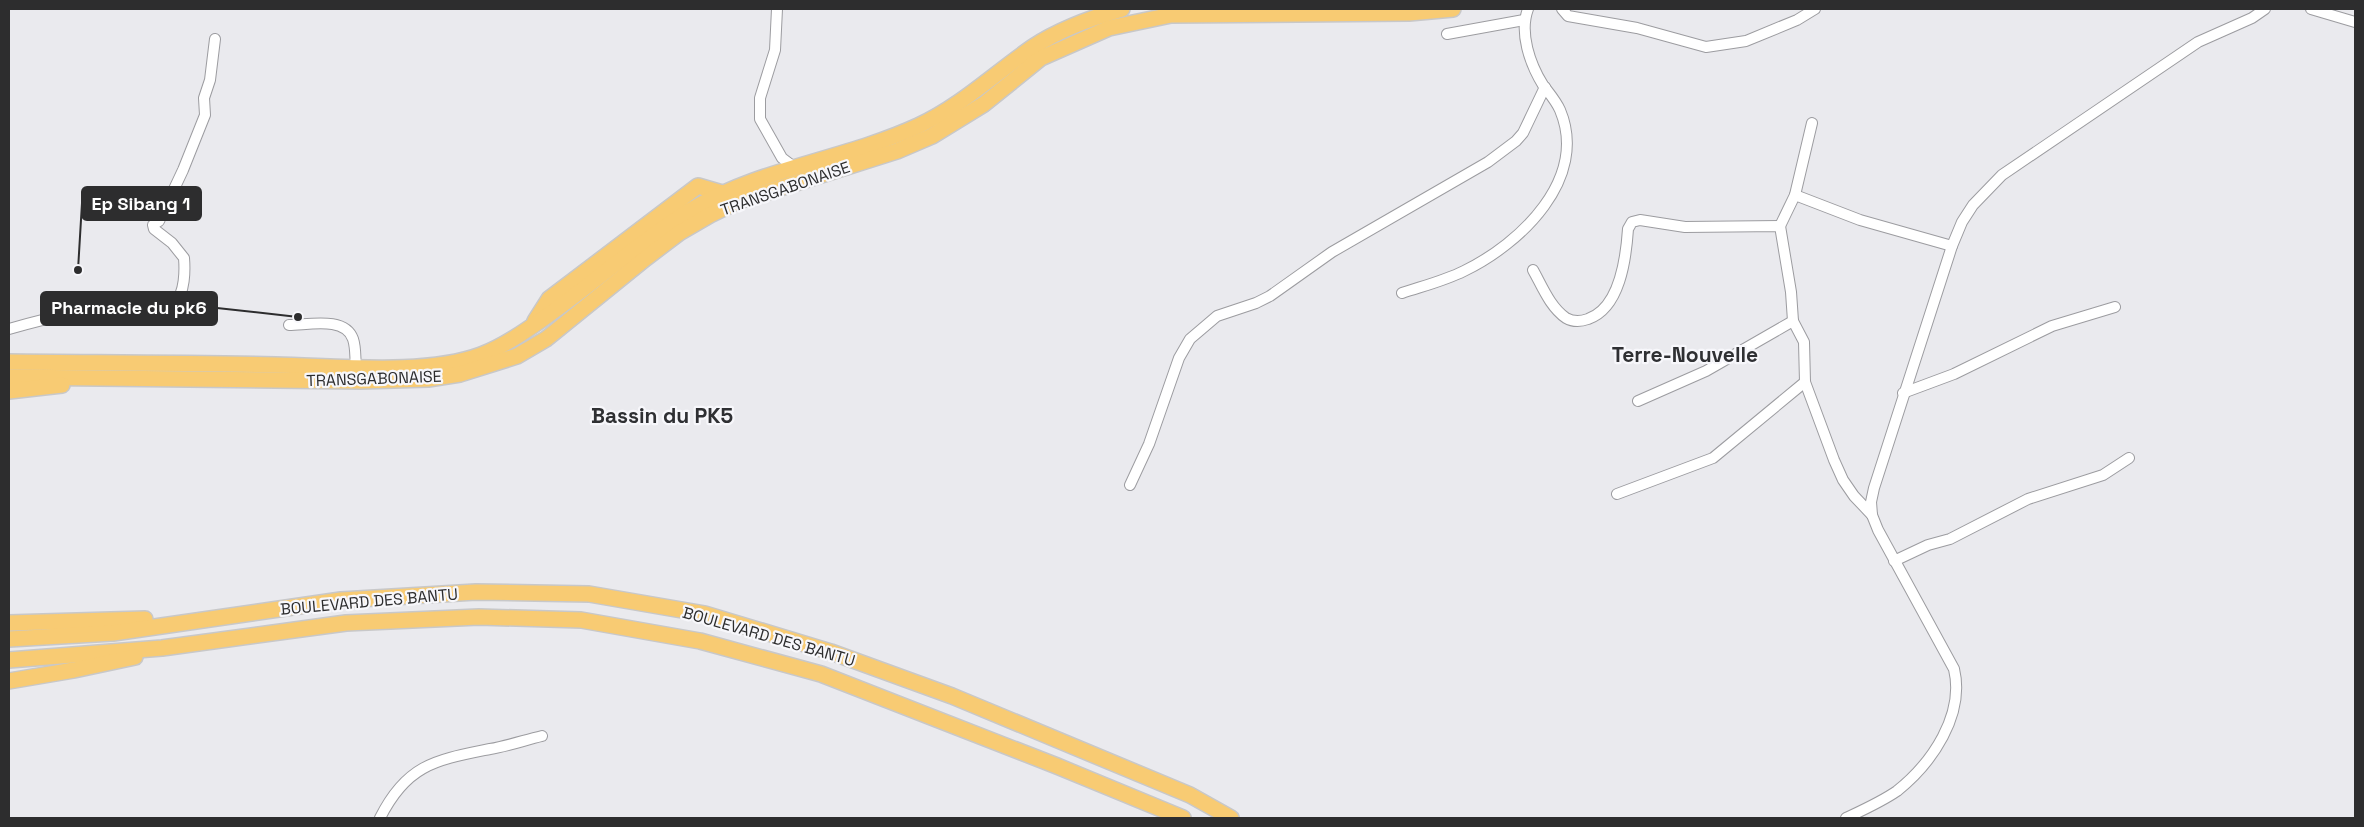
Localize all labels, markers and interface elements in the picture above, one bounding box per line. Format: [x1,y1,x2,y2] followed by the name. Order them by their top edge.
[718,157,853,220] street label: TRANSGABONAISE
[82,187,201,220] callout: Ep Sibang 1
[92,192,190,215] text: Ep Sibang 1
[41,292,217,325] callout: Pharmacie du pk6
[51,296,207,319] text: Pharmacie du pk6
[1612,341,1758,368] district label: Terre-Nouvelle
[306,366,442,391] street label: TRANSGABONAISE
[591,402,733,429] district label: Bassin du PK5
[279,583,459,620] street label: BOULEVARD DES BANTU
[680,602,858,671] street label: BOULEVARD DES BANTU

